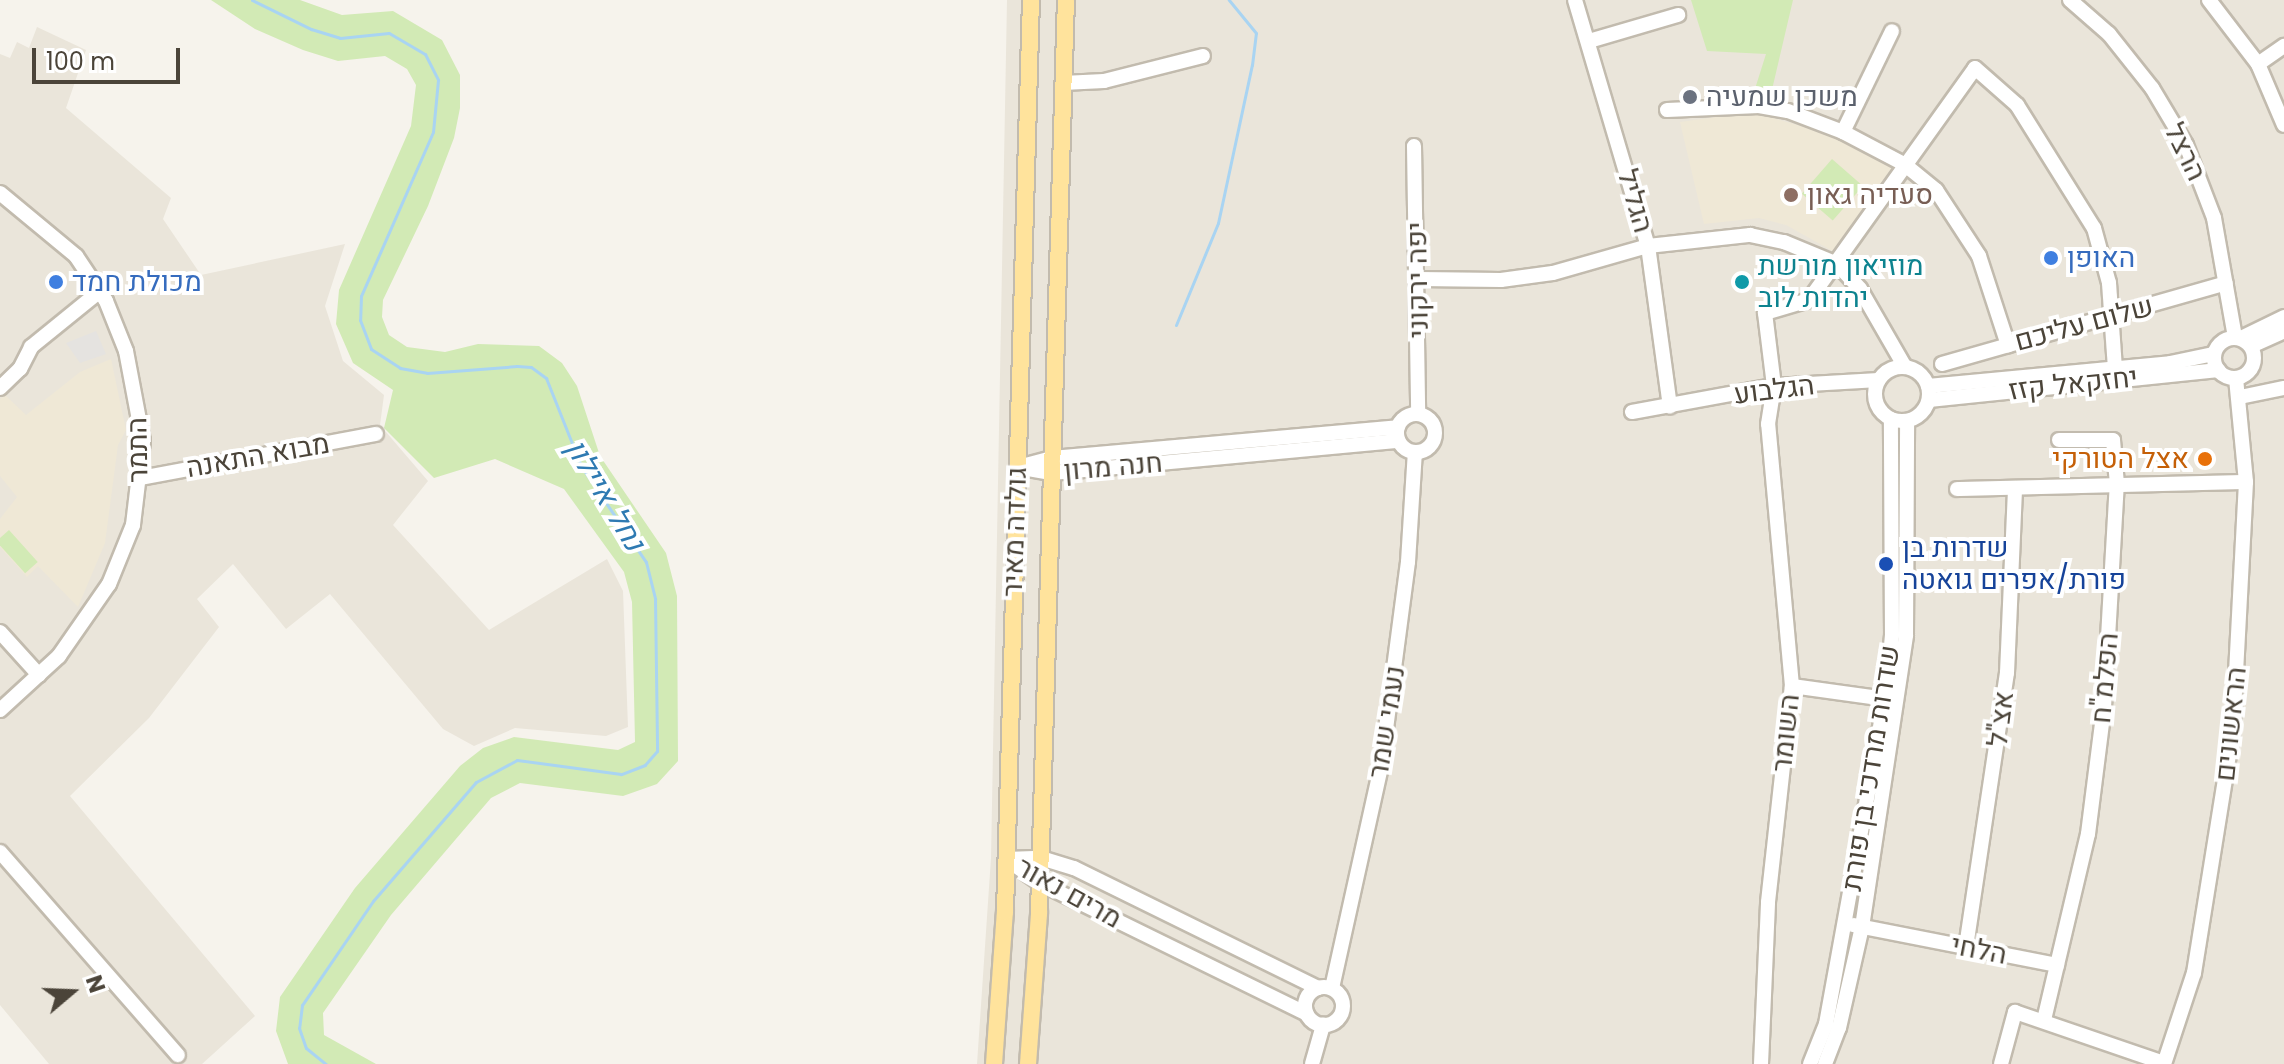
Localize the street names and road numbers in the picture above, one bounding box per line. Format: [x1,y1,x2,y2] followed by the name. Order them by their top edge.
[2157,118,2213,186] street label: הרצל
[1610,165,1660,237] street label: הגליל
[1400,222,1436,338] street label: יפה ירקוני
[2011,289,2157,359] street label: שלום עליכם
[2007,361,2139,407] street label: יחזקאל קזז
[1732,368,1816,412] street label: הגלבוע
[121,417,155,483] street label: התמר
[184,427,332,485] street label: מבוא התאנה
[1062,446,1164,488] street label: חנה מרון
[996,466,1034,598] street label: גולדה מאיר
[2084,631,2126,725] street label: הפלמ"ח
[1835,643,1907,893] street label: שדרות מרדכי בן פורת
[1362,663,1412,781] street label: נעמי שמר
[2208,665,2254,783] street label: הראשונים
[1981,689,2021,749] street label: אצ"ל
[1765,692,1807,774] street label: השומר
[1010,850,1128,936] street label: מרים נאור
[1948,928,2010,972] street label: הלחי

